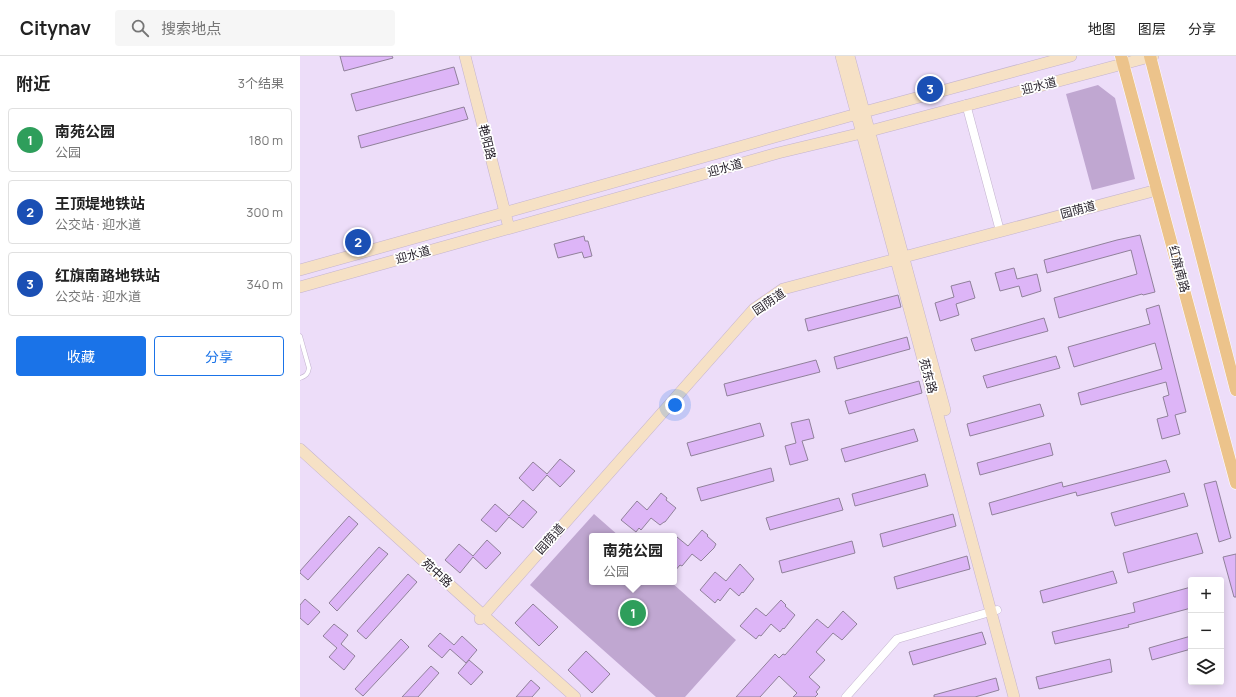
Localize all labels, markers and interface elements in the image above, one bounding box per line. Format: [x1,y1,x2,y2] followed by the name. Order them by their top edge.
[115,10,395,46] search box
[20,15,91,41] text: Citynav
[129,17,151,39] icon: search
[161,18,221,39] text: 搜索地点
[1088,19,1116,38] text: 地图
[1138,19,1166,38] text: 图层
[1188,19,1216,38] text: 分享
[16,72,50,95] text: 附近
[1019,73,1058,98] street label: 迎水道
[238,74,284,92] text: 3个结果
[917,74,943,104] pin: 3
[55,121,115,142] text: 南苑公园
[475,122,500,161] street label: 艳阳路
[27,131,33,149] text: 1
[249,131,283,149] text: 180 m
[55,143,81,161] text: 公园
[705,154,745,181] street label: 迎水道
[55,193,145,214] text: 王顶堤地铁站
[1058,197,1097,222] street label: 园荫道
[26,203,34,221] text: 2
[246,203,283,221] text: 300 m
[55,215,141,233] text: 公交站 · 迎水道
[345,227,371,257] pin: 2
[393,241,433,268] street label: 迎水道
[1165,243,1194,294] street label: 红旗南路
[55,265,160,286] text: 红旗南路地铁站
[26,275,34,293] text: 3
[247,275,283,293] text: 340 m
[749,284,788,319] street label: 园荫道
[55,287,141,305] text: 公交站 · 迎水道
[16,336,146,376] button: 收藏
[154,336,284,376] button: 分享
[916,356,941,395] street label: 苑东路
[665,395,685,415] your location
[531,520,568,558] street label: 园荫道
[589,533,677,585] popup
[603,540,663,561] text: 南苑公园
[418,554,456,591] street label: 苑中路
[603,562,629,580] text: 公园
[1188,577,1224,685] map controls
[1188,577,1224,613] button: +
[620,598,646,628] pin: 1
[1188,613,1224,649] button: −
[1188,649,1224,685] button: layers

